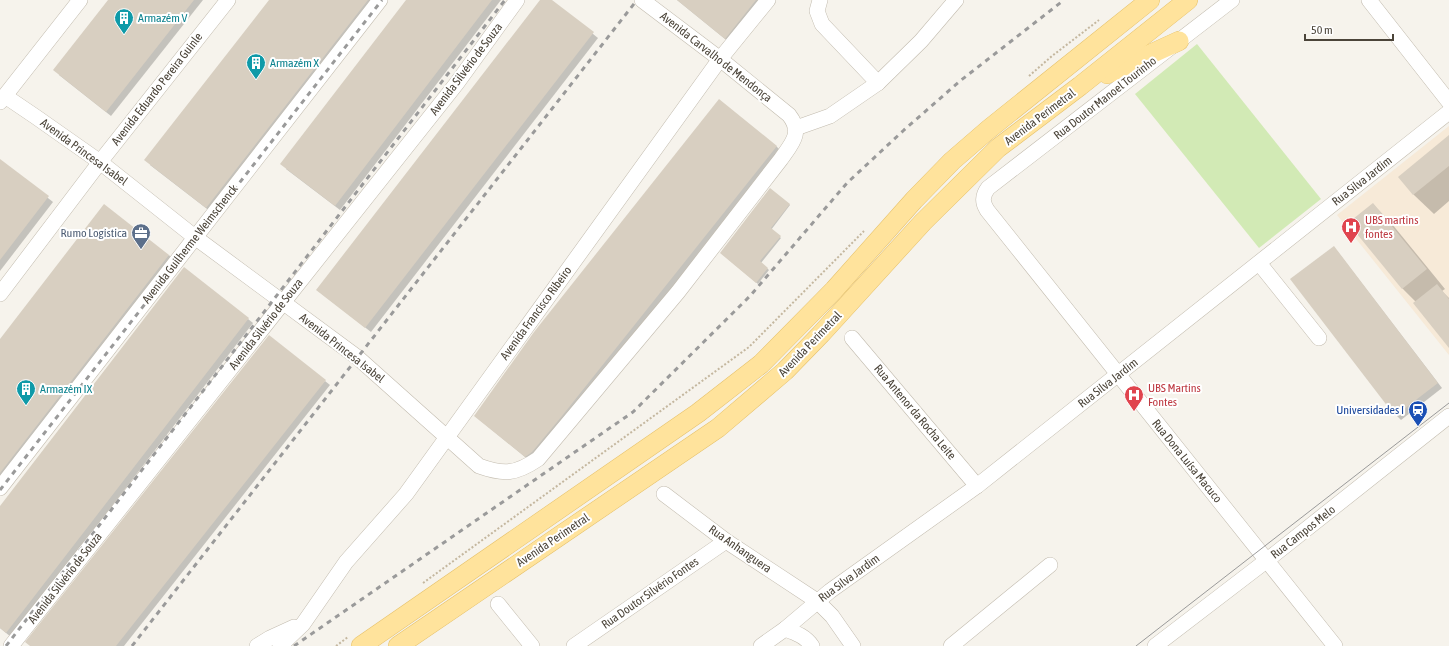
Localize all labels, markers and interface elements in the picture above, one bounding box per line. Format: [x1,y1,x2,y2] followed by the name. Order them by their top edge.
[113,7,135,35] building icon: Armazém V
[657,9,775,105] street label: Avenida Carvalho de Mendonça
[138,11,188,25] place label: Armazém V
[1305,16,1393,42] scale bar
[427,20,505,118] street label: Avenida Silvério de Souza
[1311,23,1333,37] text: 50 m
[109,30,205,148] street label: Avenida Eduardo Pereira Guinle
[245,52,267,80] building icon: Armazém X
[1051,53,1159,142] street label: Rua Doutor Manoel Tourinho
[270,56,320,70] place label: Armazém X
[1002,85,1079,148] street label: Avenida Perimetral
[38,116,131,189] street label: Avenida Princesa Isabel
[1329,153,1395,209] street label: Rua Silva Jardim
[139,181,241,306] street label: Avenida Guilherme Weimschenck
[1365,213,1418,241] place label: UBS martins fontes
[1340,216,1362,244] hospital icon: UBS martins fontes
[130,222,152,250] office icon: Rumo Logística
[61,226,127,240] place label: Rumo Logística
[497,263,575,362] street label: Avenida Francisco Ribeiro
[226,276,306,372] street label: Avenida Silvério de Souza
[776,308,845,379] street label: Avenida Perimetral
[297,310,388,386] street label: Avenida Princesa Isabel
[1075,355,1141,411] street label: Rua Silva Jardim
[871,362,959,462] street label: Rua Antenor da Rocha Leite
[15,378,37,406] building icon: Armazém IX
[1148,381,1201,409] place label: UBS Martins Fontes
[40,382,93,396] place label: Armazém IX
[1123,384,1145,412] hospital icon: UBS Martins Fontes
[1407,399,1429,427] station icon: Universidades I
[1336,403,1404,417] place label: Universidades I
[1149,417,1225,506] street label: Rua Dona Luísa Macuco
[1268,502,1338,562] street label: Rua Campos Melo
[514,510,593,570] street label: Avenida Perimetral
[706,522,774,576] street label: Rua Anhanguera
[25,530,105,626] street label: Avenida Silvério de Souza
[816,551,882,605] street label: Rua Silva Jardim
[599,554,701,632] street label: Rua Doutor Silvério Fontes

